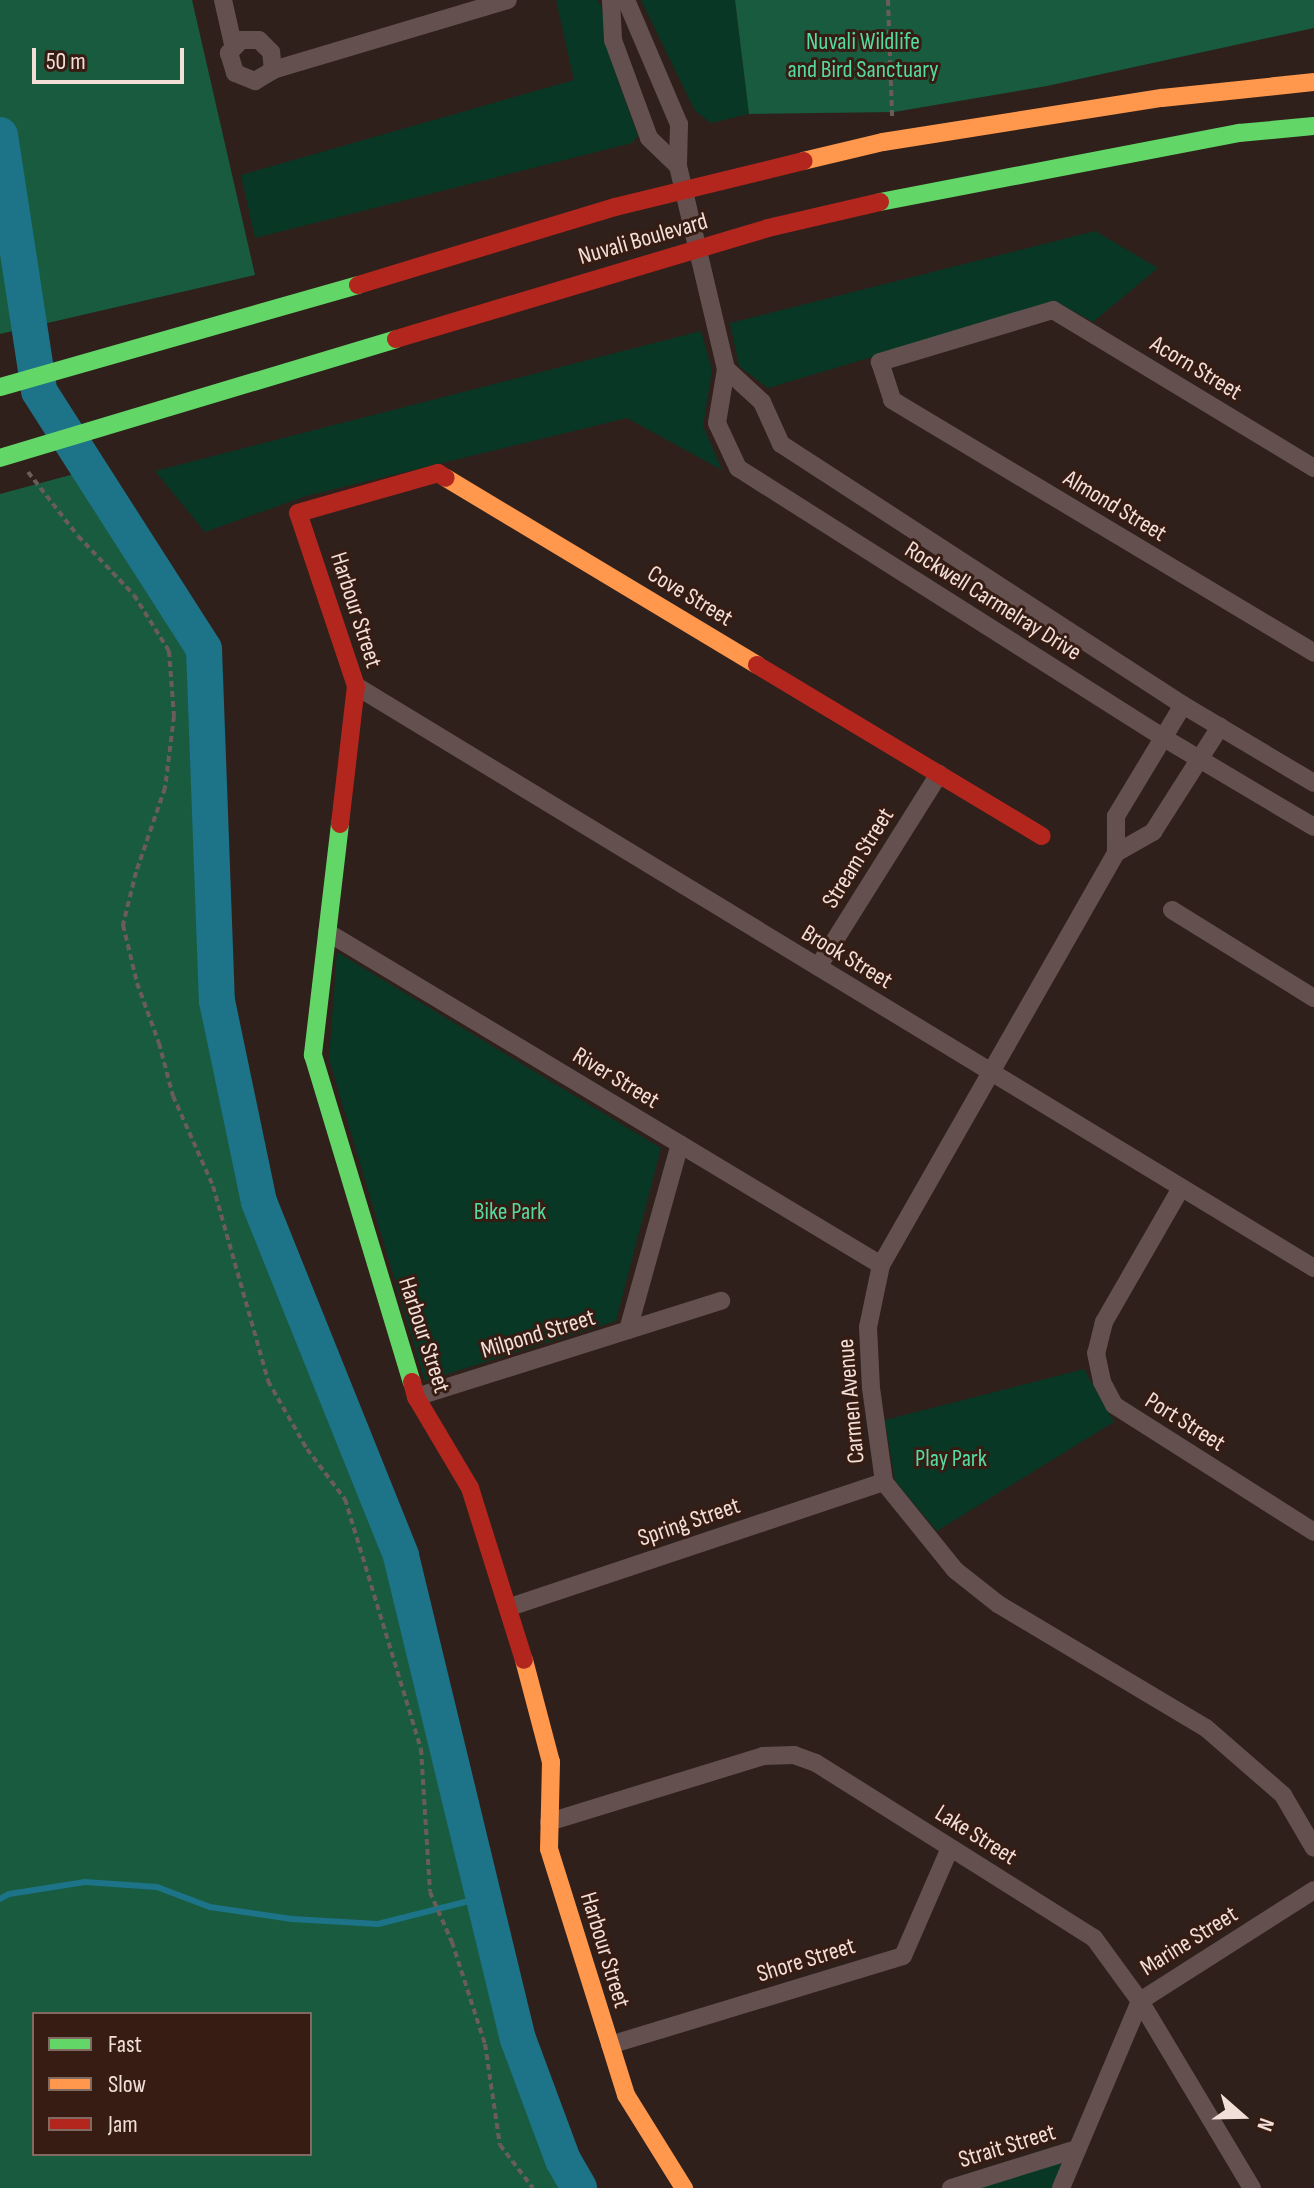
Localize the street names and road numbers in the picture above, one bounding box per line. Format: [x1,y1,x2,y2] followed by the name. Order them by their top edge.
[575,207,711,271] street label: Nuvali Boulevard
[1145,329,1247,407] street label: Acorn Street
[1058,464,1172,548] street label: Almond Street
[899,535,1087,667] street label: Rockwell Carmelray Drive
[324,549,388,671] street label: Harbour Street
[642,559,738,633] street label: Cove Street
[816,803,900,913] street label: Stream Street
[796,919,898,995] street label: Brook Street
[568,1041,664,1115] street label: River Street
[392,1274,456,1396] street label: Harbour Street
[477,1303,599,1365] street label: Milpond Street
[831,1337,871,1465] street label: Carmen Avenue
[1140,1386,1230,1458] street label: Port Street
[634,1491,744,1553] street label: Spring Street
[930,1799,1022,1871] street label: Lake Street
[574,1889,636,2011] street label: Harbour Street
[1135,1900,1243,1982] street label: Marine Street
[753,1931,859,1989] street label: Shore Street
[955,2118,1059,2174] street label: Strait Street

